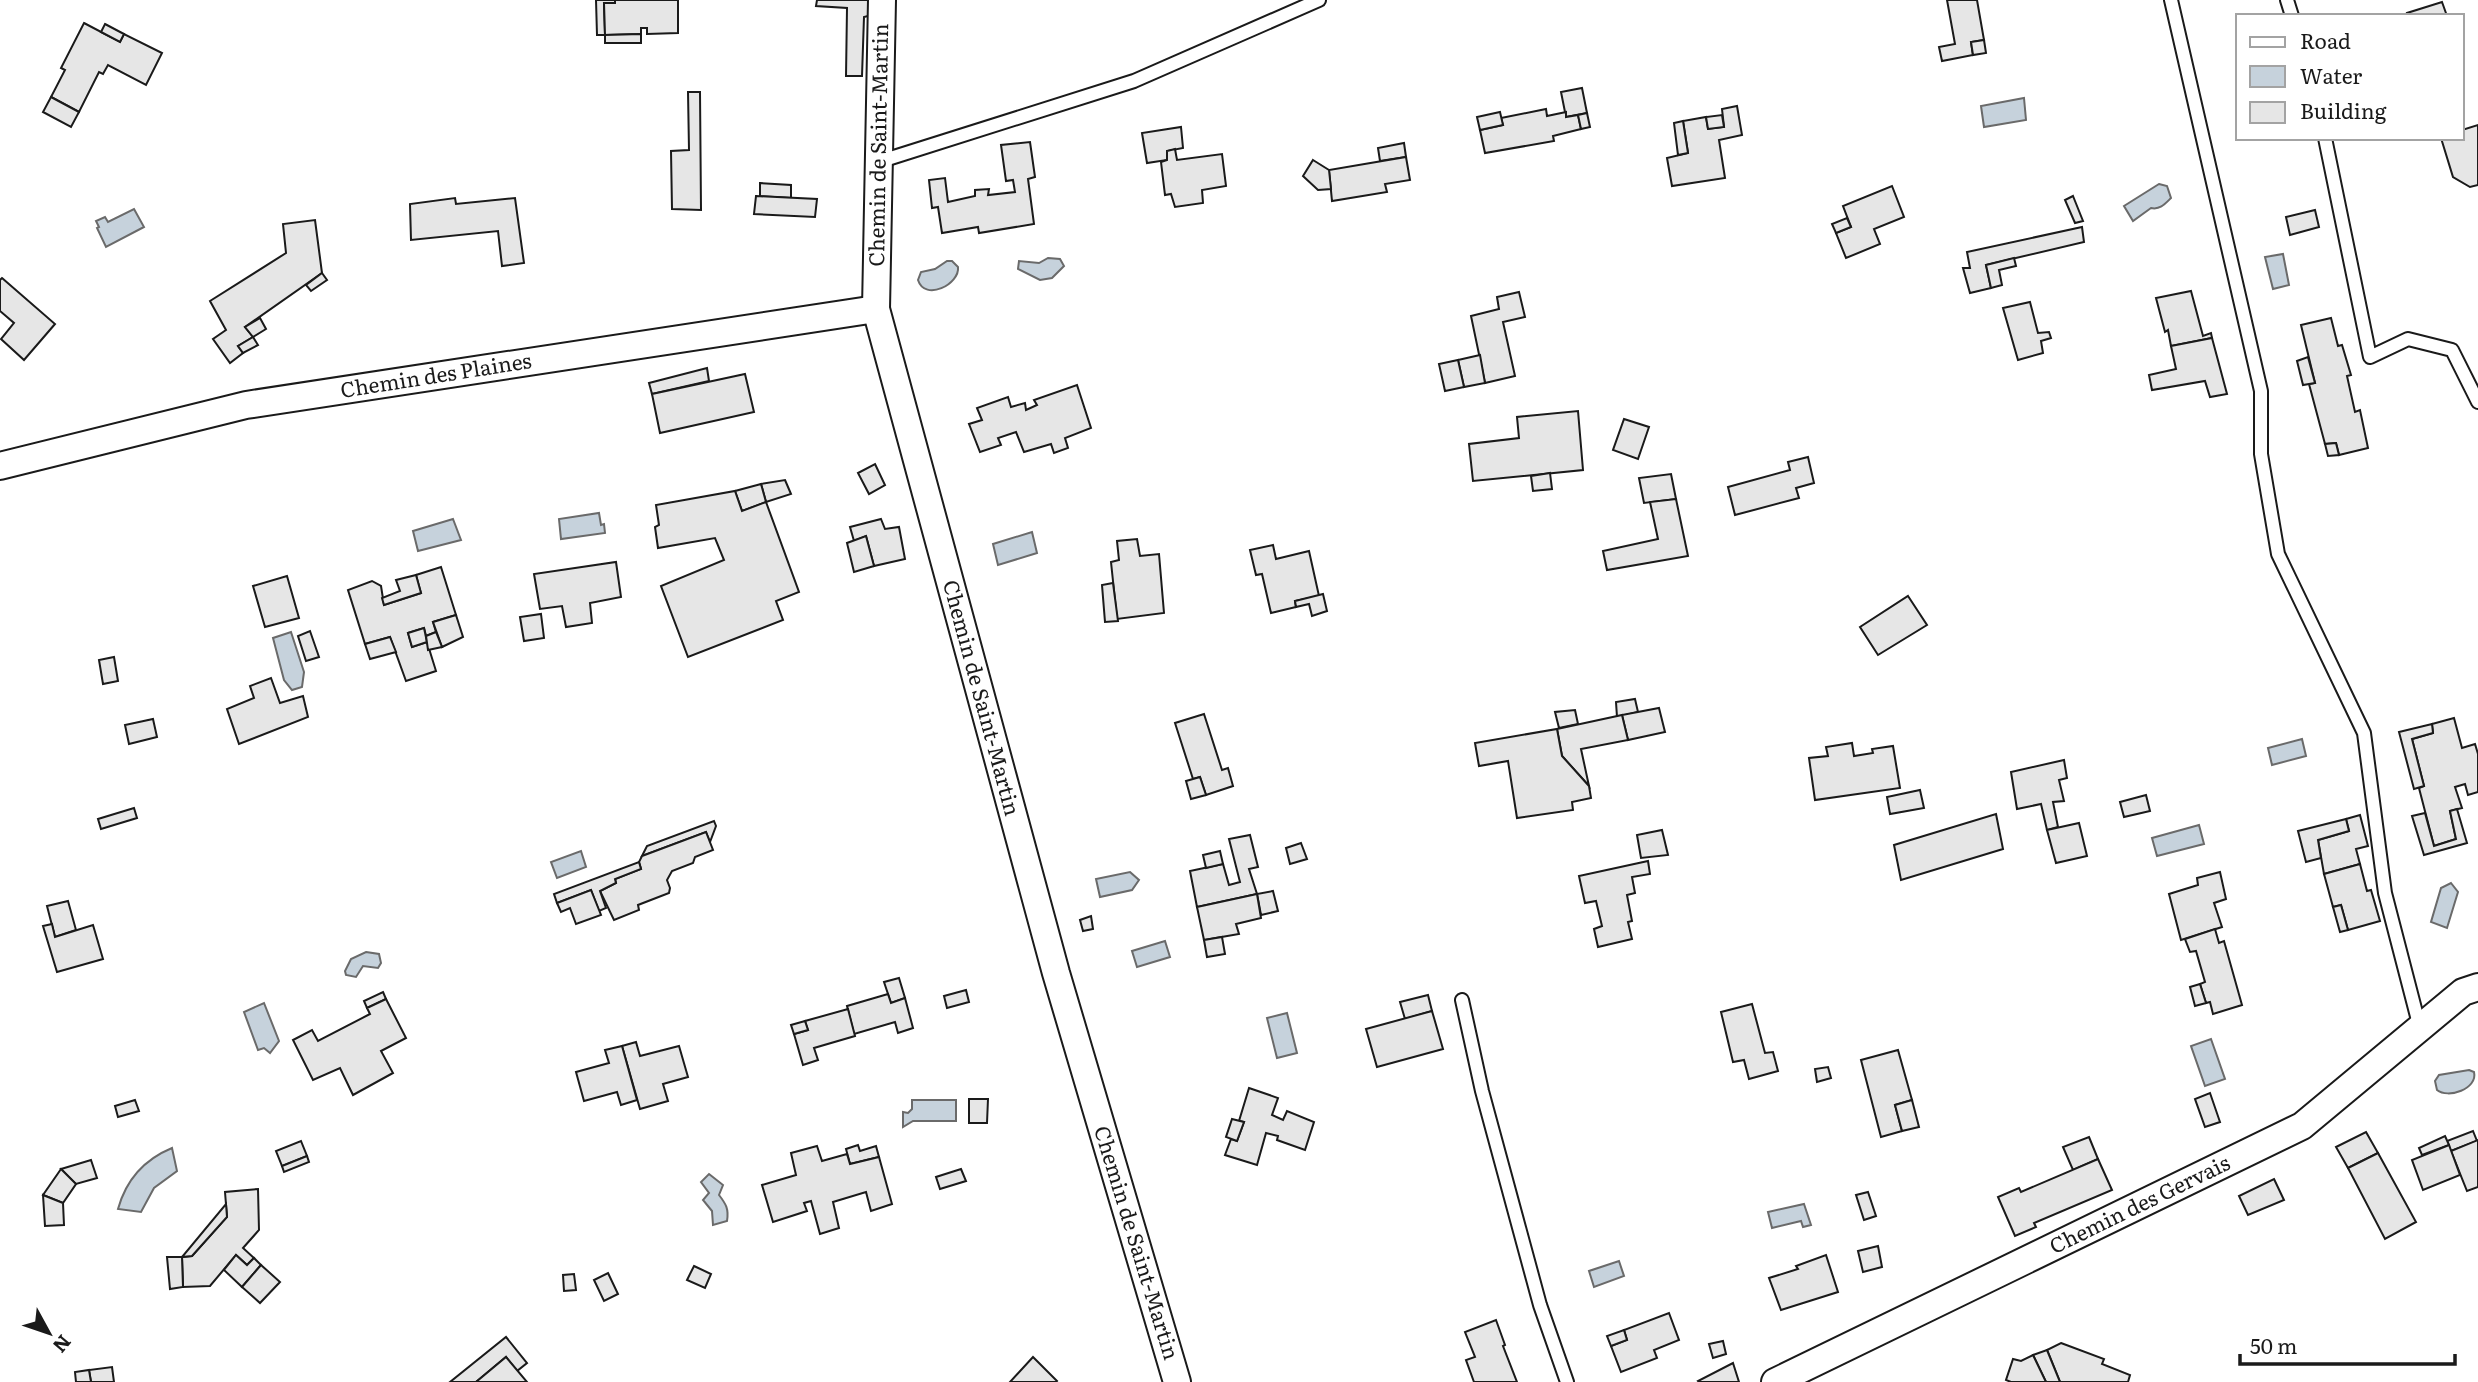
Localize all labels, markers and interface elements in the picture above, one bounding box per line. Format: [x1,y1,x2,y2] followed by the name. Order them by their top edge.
[2236,14,2464,140] legend
[859,23,894,267] street label: Chemin de Saint-Martin
[2300,24,2351,55] text: Road
[2300,59,2362,90] text: Water
[2300,94,2387,125] text: Building
[338,343,533,404] street label: Chemin des Plaines
[937,576,1030,819] street label: Chemin de Saint-Martin
[1088,1122,1189,1363] street label: Chemin de Saint-Martin
[2043,1146,2235,1260] street label: Chemin des Gervais
[14,1298,84,1368] north arrow
[2240,1322,2455,1366] scale bar
[47,1329,79,1360] text: N
[2250,1329,2297,1360] text: 50 m

